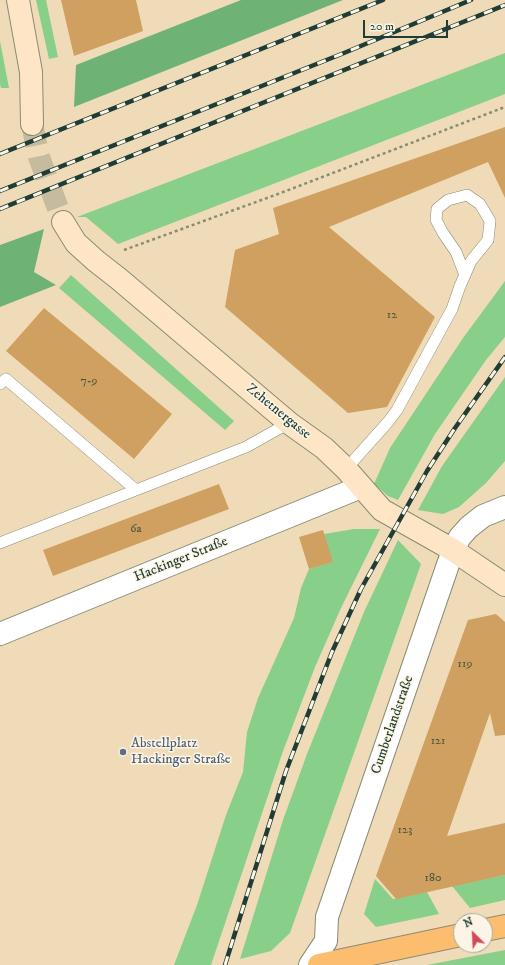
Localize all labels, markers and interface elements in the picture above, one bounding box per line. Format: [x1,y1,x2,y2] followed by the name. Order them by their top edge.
[365,12,450,38] scale bar
[370,19,394,34] text: 20 m
[387,309,397,323] house number: 12
[80,375,98,389] house number: 7-9
[242,381,314,443] street label: Zehetnergasse
[130,523,142,537] house number: 6a
[132,534,230,586] street label: Hackinger Straße
[458,658,472,672] house number: 119
[368,674,418,776] street label: Cumberlandstraße
[431,735,445,749] house number: 121
[131,736,231,768] place label: Abstellplatz Hackinger Straße
[118,747,128,757] marker: Abstellplatz Hackinger Straße
[398,824,412,838] house number: 123
[425,872,441,886] house number: 180
[453,913,493,953] north arrow
[462,915,475,931] text: N

